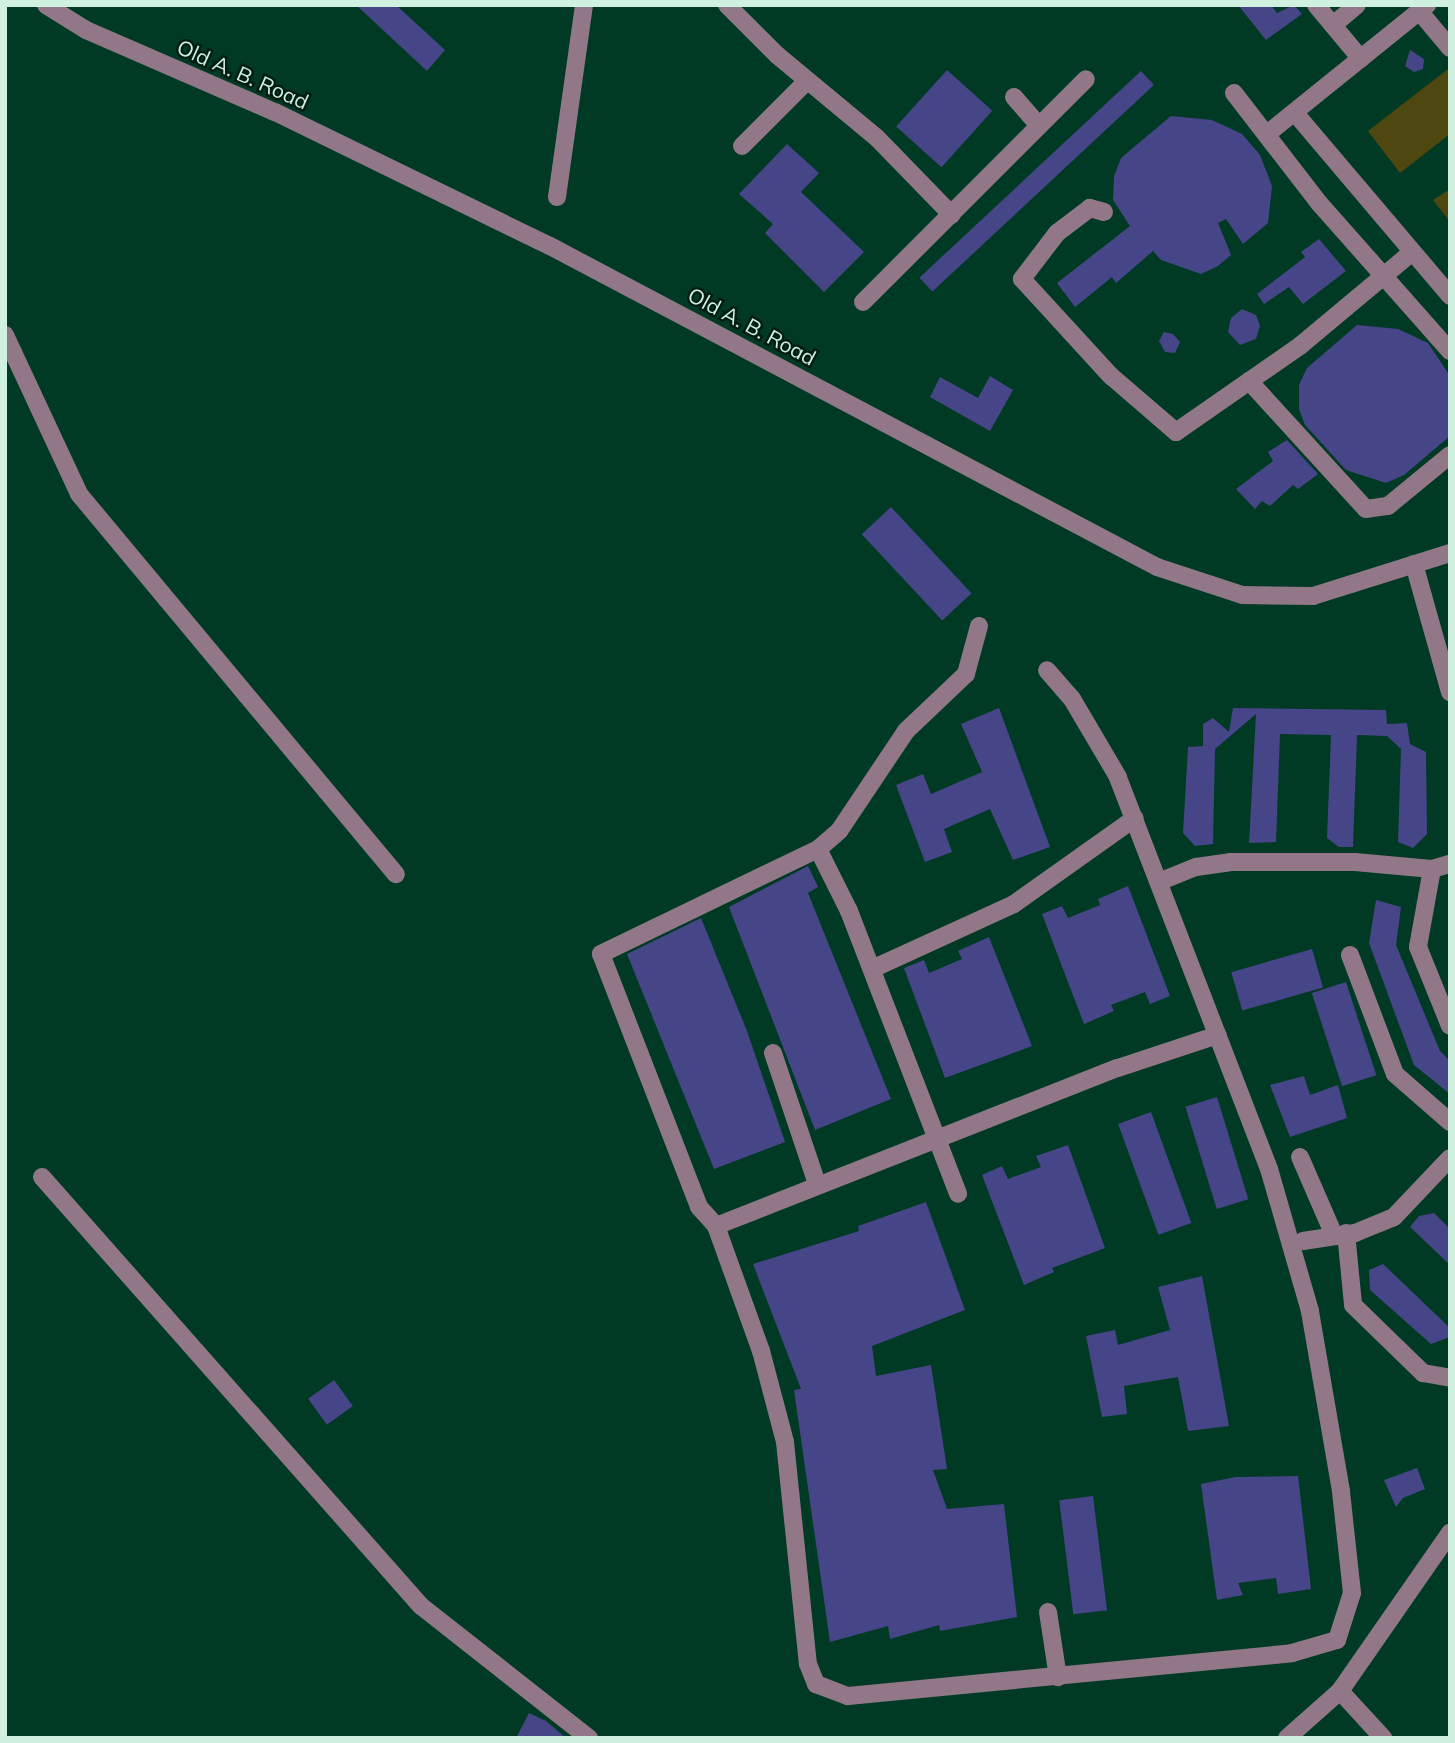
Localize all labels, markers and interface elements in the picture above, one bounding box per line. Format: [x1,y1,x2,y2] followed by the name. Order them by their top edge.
[173,34,313,114] street label: Old A. B. Road
[684,282,820,370] street label: Old A. B. Road

